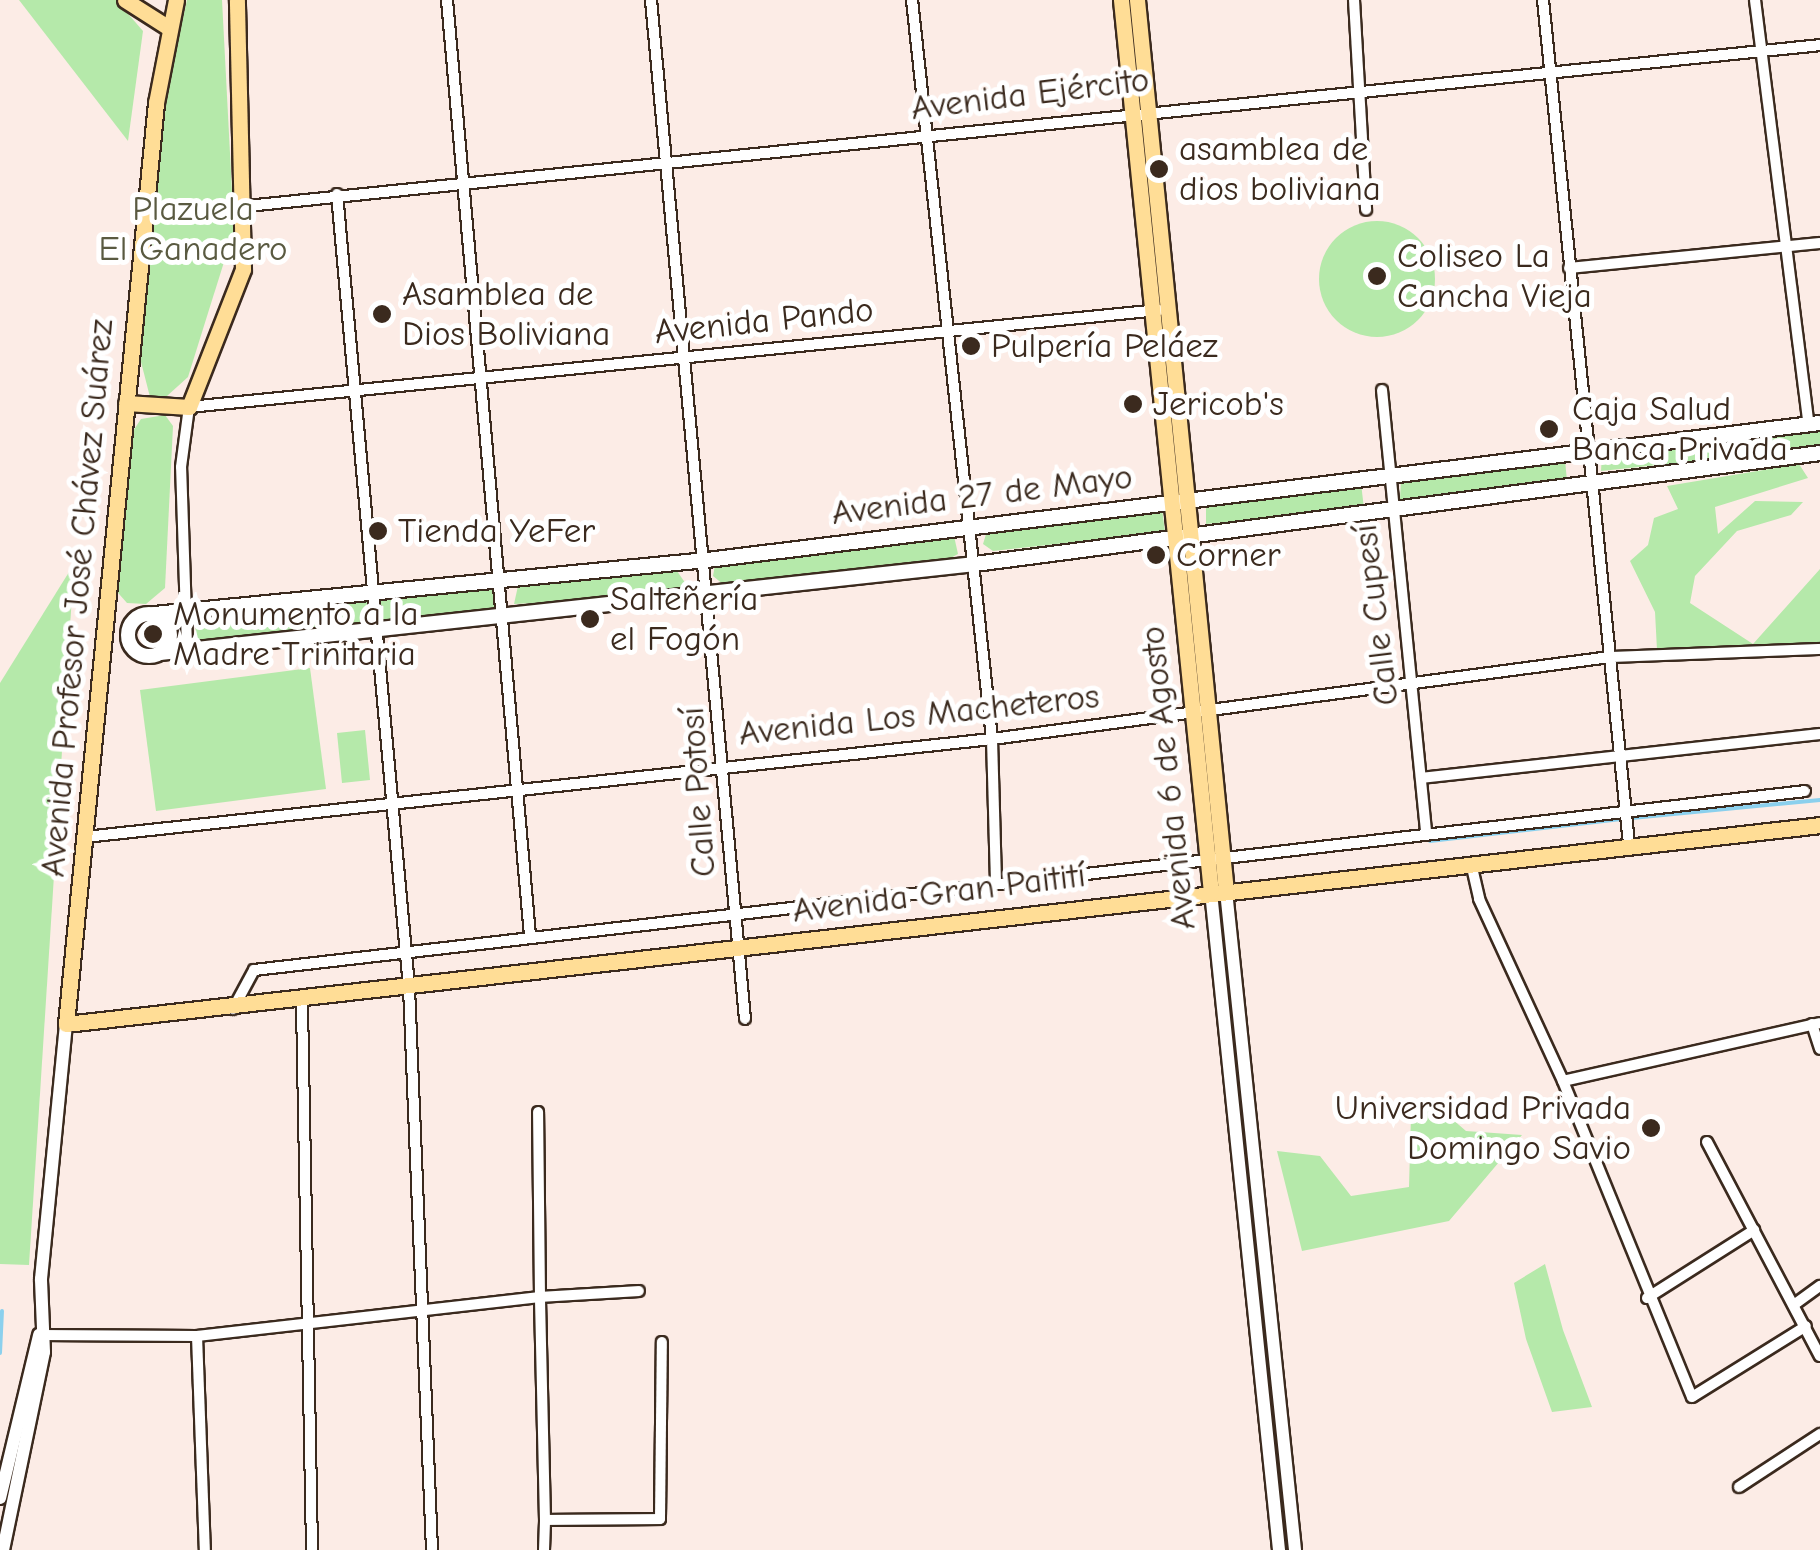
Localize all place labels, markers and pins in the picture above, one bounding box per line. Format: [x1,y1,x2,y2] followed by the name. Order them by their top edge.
[1179,128,1381,210] place label: asamblea de dios boliviana
[1148,158,1170,180] marker: asamblea de dios boliviana
[1397,235,1592,317] place label: Coliseo La Cancha Vieja
[1366,265,1388,287] marker: Coliseo La Cancha Vieja
[402,273,610,355] place label: Asamblea de Dios Boliviana
[371,303,393,325] marker: Asamblea de Dios Boliviana
[991,325,1218,367] place label: Pulpería Peláez
[960,335,982,357] marker: Pulpería Peláez
[1153,383,1284,425] place label: Jericob's
[1572,388,1788,470] place label: Caja Salud Banca Privada
[1122,393,1144,415] marker: Jericob's
[1536,416,1562,442] marker: Caja Salud Banca Privada
[398,510,595,552] place label: Tienda YeFer
[367,520,389,542] marker: Tienda YeFer
[1176,534,1281,576] place label: Corner
[1145,544,1167,566] marker: Corner
[610,578,758,660] place label: Salteñería el Fogón
[173,593,419,675] place label: Monumento a la Madre Trinitaria
[579,608,601,630] marker: Salteñería el Fogón
[142,623,164,645] marker: Monumento a la Madre Trinitaria
[1335,1087,1631,1169] place label: Universidad Privada Domingo Savio
[1640,1117,1662,1139] marker: Universidad Privada Domingo Savio

